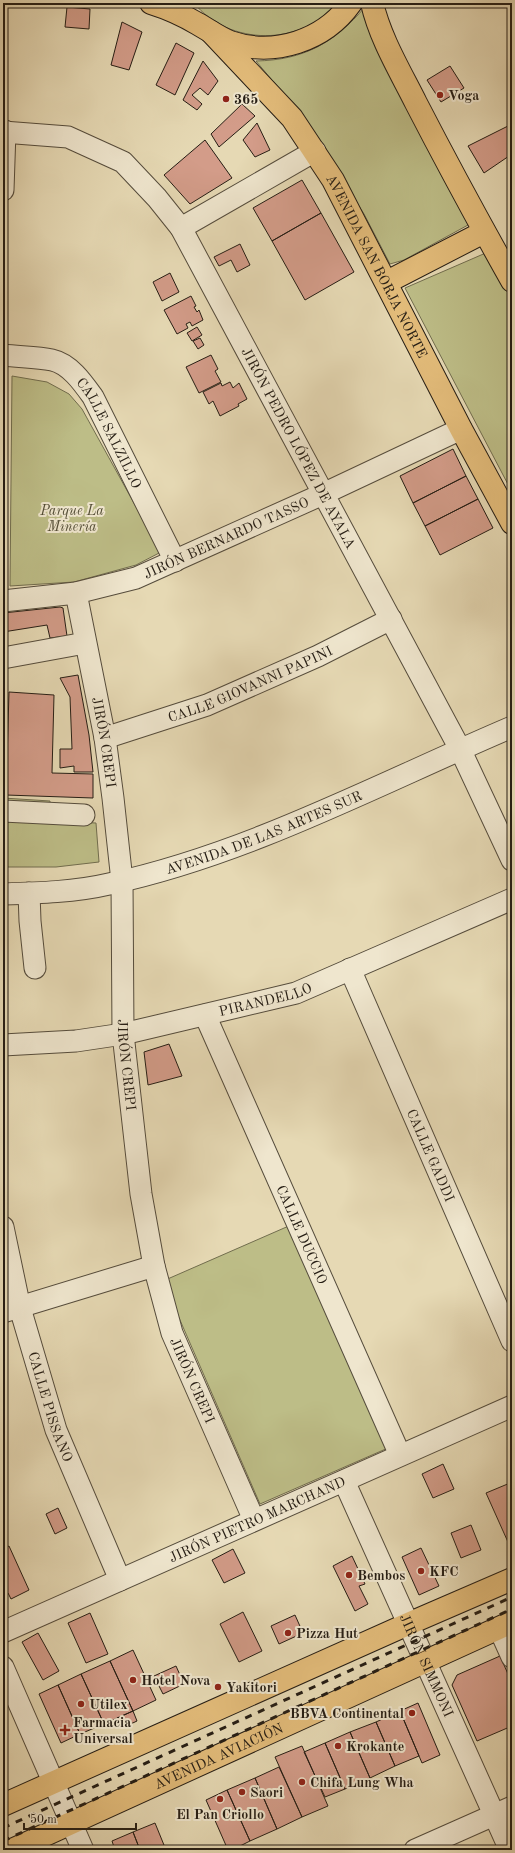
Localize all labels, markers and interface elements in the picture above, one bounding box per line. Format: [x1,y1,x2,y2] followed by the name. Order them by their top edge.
[448,89,479,103] place label: Voga
[435,90,445,100] marker: Voga
[234,93,258,107] place label: 365
[221,94,231,104] marker: 365
[323,172,429,361] street label: AVENIDA SAN BORJA NORTE
[238,345,358,552] street label: JIRÓN PEDRO LÓPEZ DE AYALA
[73,375,144,491] street label: CALLE SALZILLO
[142,495,311,582] street label: JIRÓN BERNARDO TASSO
[39,504,104,534] park label: Parque La Minería
[166,644,335,725] street label: CALLE GIOVANNI PAPINI
[89,696,118,789] street label: JIRÓN CREPI
[164,789,364,877] street label: AVENIDA DE LAS ARTES SUR
[217,981,314,1019] street label: PIRANDELLO
[115,1019,138,1111] street label: JIRÓN CREPI
[404,1107,456,1204] street label: CALLE GADDI
[273,1183,329,1287] street label: CALLE DUCCIO
[167,1336,217,1425] street label: JIRÓN CREPI
[25,1350,75,1464] street label: CALLE PISSANO
[167,1475,348,1565] street label: JIRÓN PIETRO MARCHAND
[429,1565,458,1579] place label: KFC
[416,1566,426,1576] marker: KFC
[357,1569,405,1583] place label: Bembos
[344,1570,354,1580] marker: Bembos
[397,1612,455,1719] street label: JIRÓN SIMMONI
[296,1627,358,1641] place label: Pizza Hut
[283,1628,293,1638] marker: Pizza Hut
[141,1674,210,1688] place label: Hotel Nova
[128,1675,138,1685] marker: Hotel Nova
[226,1681,277,1695] place label: Yakitori
[213,1682,223,1692] marker: Yakitori
[89,1698,128,1712] place label: Utilex
[76,1699,86,1709] marker: Utilex
[290,1707,404,1721] place label: BBVA Continental
[407,1708,417,1718] marker: BBVA Continental
[73,1716,133,1746] place label: Farmacia Universal
[152,1721,286,1792] street label: AVENIDA AVIACIÓN
[60,1725,70,1735] marker: Farmacia Universal
[346,1740,404,1754] place label: Krokante
[333,1741,343,1751] marker: Krokante
[310,1776,414,1790] place label: Chifa Lung Wha
[297,1777,307,1787] marker: Chifa Lung Wha
[250,1786,283,1800] place label: Saori
[237,1787,247,1797] marker: Saori
[215,1794,225,1804] marker: El Pan Criollo
[24,1805,136,1831] scale bar
[176,1808,264,1822] place label: El Pan Criollo
[30,1813,57,1826] text: 50 m

